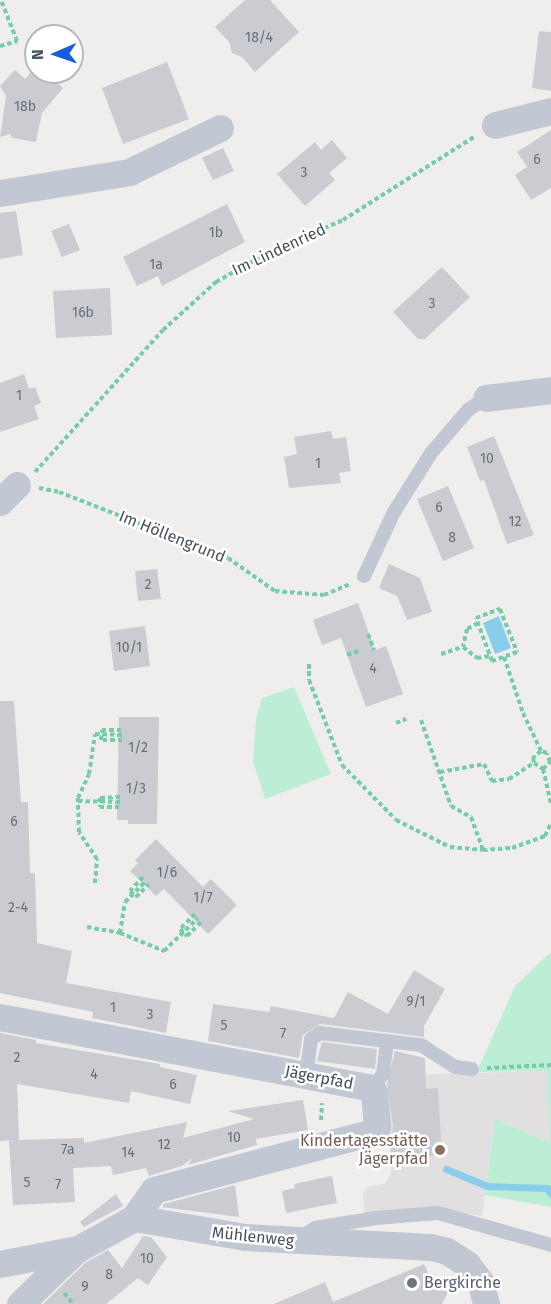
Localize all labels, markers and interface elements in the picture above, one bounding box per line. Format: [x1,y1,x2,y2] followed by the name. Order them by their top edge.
[24,24,84,84] north arrow
[245,30,273,46] house number: 18/4
[28,49,47,60] text: N
[14,99,36,115] house number: 18b
[533,152,541,168] house number: 6
[301,165,307,181] house number: 3
[229,220,329,280] street label: Im Lindenried
[209,225,223,241] house number: 1b
[149,257,163,273] house number: 1a
[429,296,435,312] house number: 3
[72,305,94,321] house number: 16b
[16,388,22,404] house number: 1
[480,451,494,467] house number: 10
[315,456,321,472] house number: 1
[435,500,443,516] house number: 6
[116,507,228,567] street label: Im Höllengrund
[509,514,521,530] house number: 12
[448,530,456,546] house number: 8
[145,577,151,593] house number: 2
[116,640,142,656] house number: 10/1
[369,661,377,677] house number: 4
[128,740,148,756] house number: 1/2
[126,781,146,797] house number: 1/3
[10,814,18,830] house number: 6
[157,865,177,881] house number: 1/6
[193,890,213,906] house number: 1/7
[8,900,28,916] house number: 2-4
[406,994,426,1010] house number: 9/1
[110,1000,116,1016] house number: 1
[147,1007,153,1023] house number: 3
[220,1018,228,1034] house number: 5
[280,1026,286,1042] house number: 7
[14,1050,20,1066] house number: 2
[283,1062,355,1094] street label: Jägerpfad
[90,1067,98,1083] house number: 4
[169,1077,177,1093] house number: 6
[227,1130,241,1146] house number: 10
[300,1131,428,1169] place label: Kindertagesstätte Jägerpfad
[158,1137,170,1153] house number: 12
[61,1142,75,1158] house number: 7a
[433,1143,447,1157] marker: Kindertagesstätte Jägerpfad
[121,1145,135,1161] house number: 14
[23,1175,31,1191] house number: 5
[55,1177,61,1193] house number: 7
[211,1223,295,1251] street label: Mühlenweg
[140,1251,154,1267] house number: 10
[105,1267,113,1283] house number: 8
[424,1273,501,1293] place label: Bergkirche
[405,1276,419,1290] marker: Bergkirche
[81,1279,89,1295] house number: 9

